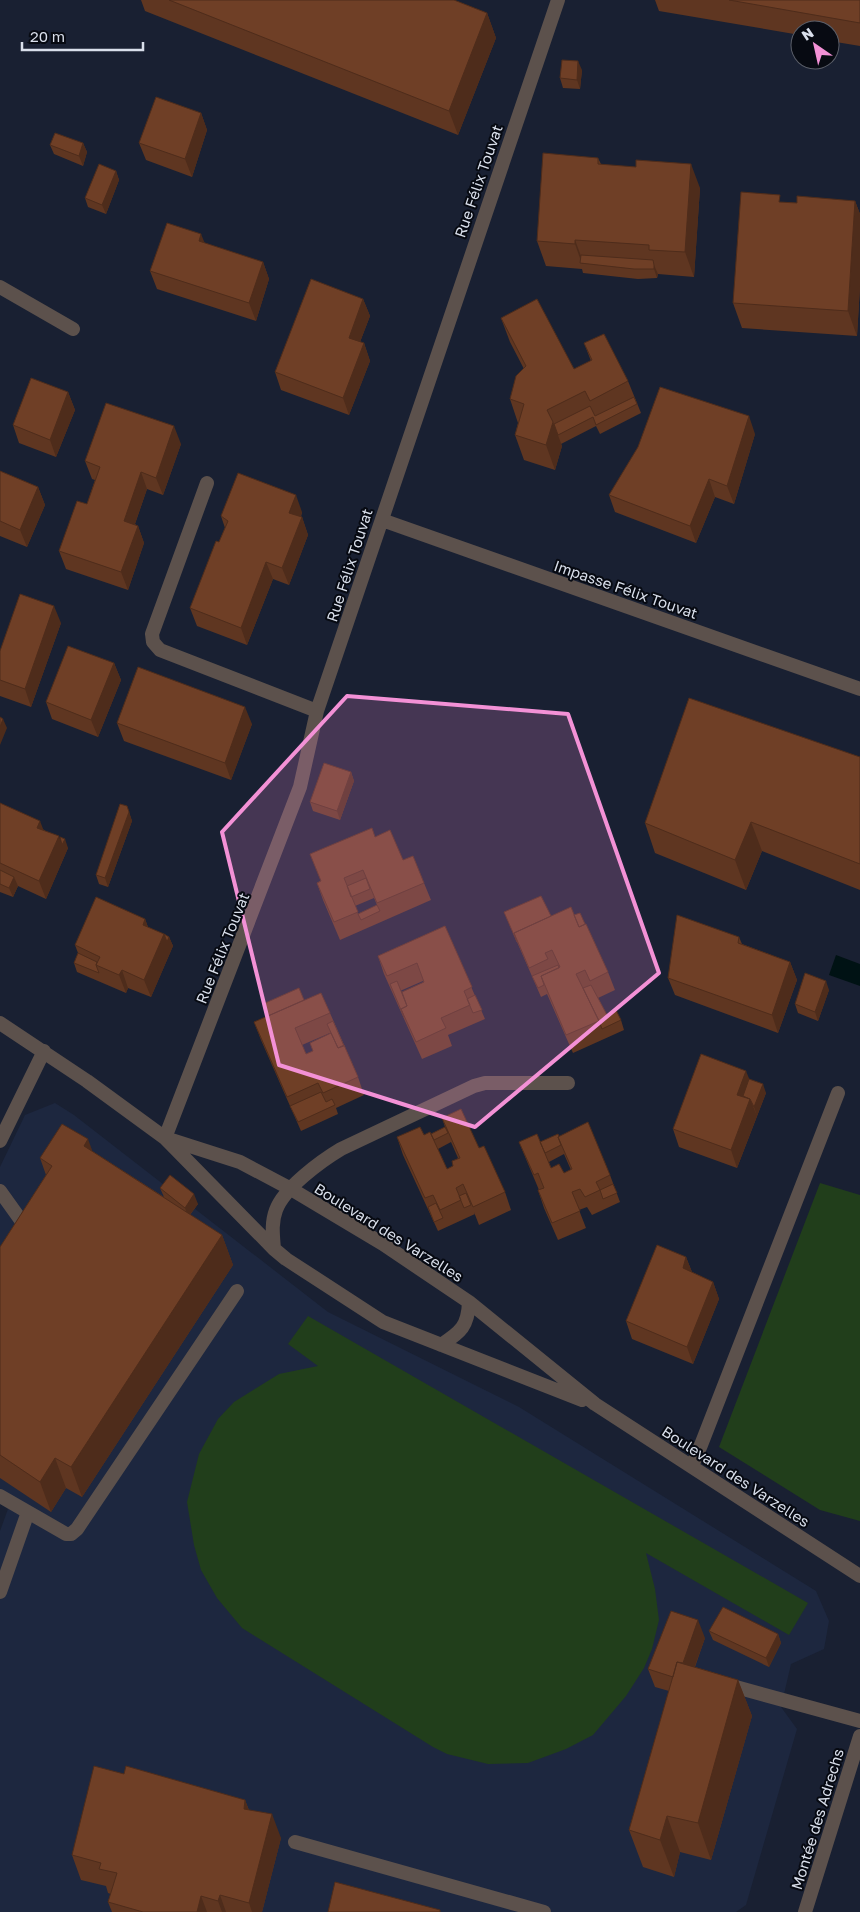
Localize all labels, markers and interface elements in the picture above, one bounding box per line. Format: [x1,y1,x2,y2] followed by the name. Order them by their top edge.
[22,20,144,52] scale bar
[790,20,840,70] north arrow
[798,24,817,44] text: N
[30,27,65,45] text: 20 m
[450,122,506,240] street label: Rue Félix Touvat
[322,506,376,624] street label: Rue Félix Touvat
[552,556,700,622] street label: Impasse Félix Touvat
[192,890,252,1006] street label: Rue Félix Touvat
[311,1179,467,1285] street label: Boulevard des Varzelles
[659,1422,813,1530] street label: Boulevard des Varzelles
[787,1746,847,1892] street label: Montée des Adrechs

